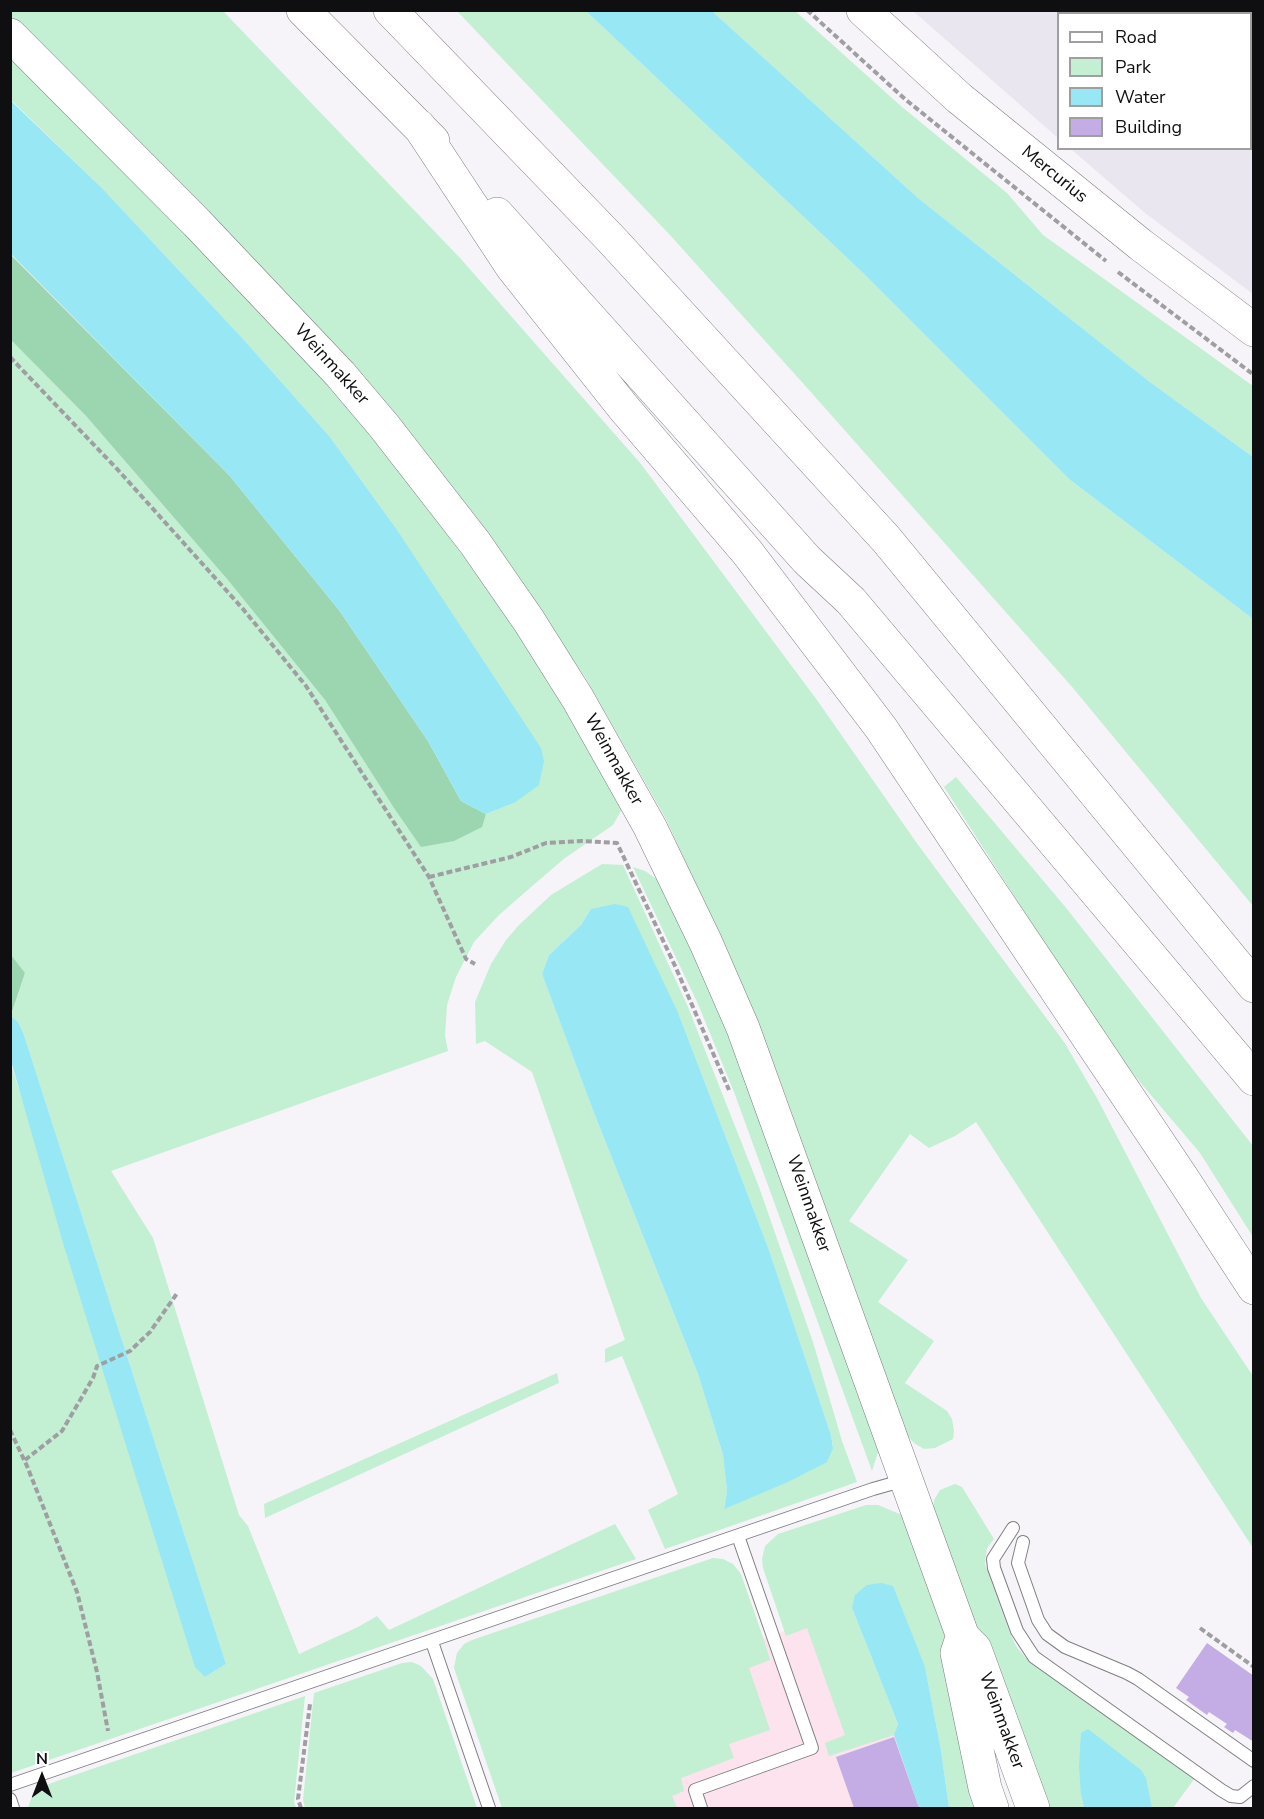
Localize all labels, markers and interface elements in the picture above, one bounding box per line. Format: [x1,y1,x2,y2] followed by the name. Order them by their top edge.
[1057,12,1252,150] legend
[1115,25,1157,49] text: Road
[1115,55,1151,79] text: Park
[1115,85,1166,109] text: Water
[1115,115,1182,139] text: Building
[1016,142,1092,208] street label: Mercurius
[289,320,373,410] street label: Weinmakker
[579,710,647,810] street label: Weinmakker
[781,1153,835,1255] street label: Weinmakker
[973,1670,1029,1772] street label: Weinmakker
[12,1747,72,1807] north arrow
[36,1748,48,1770] text: N

